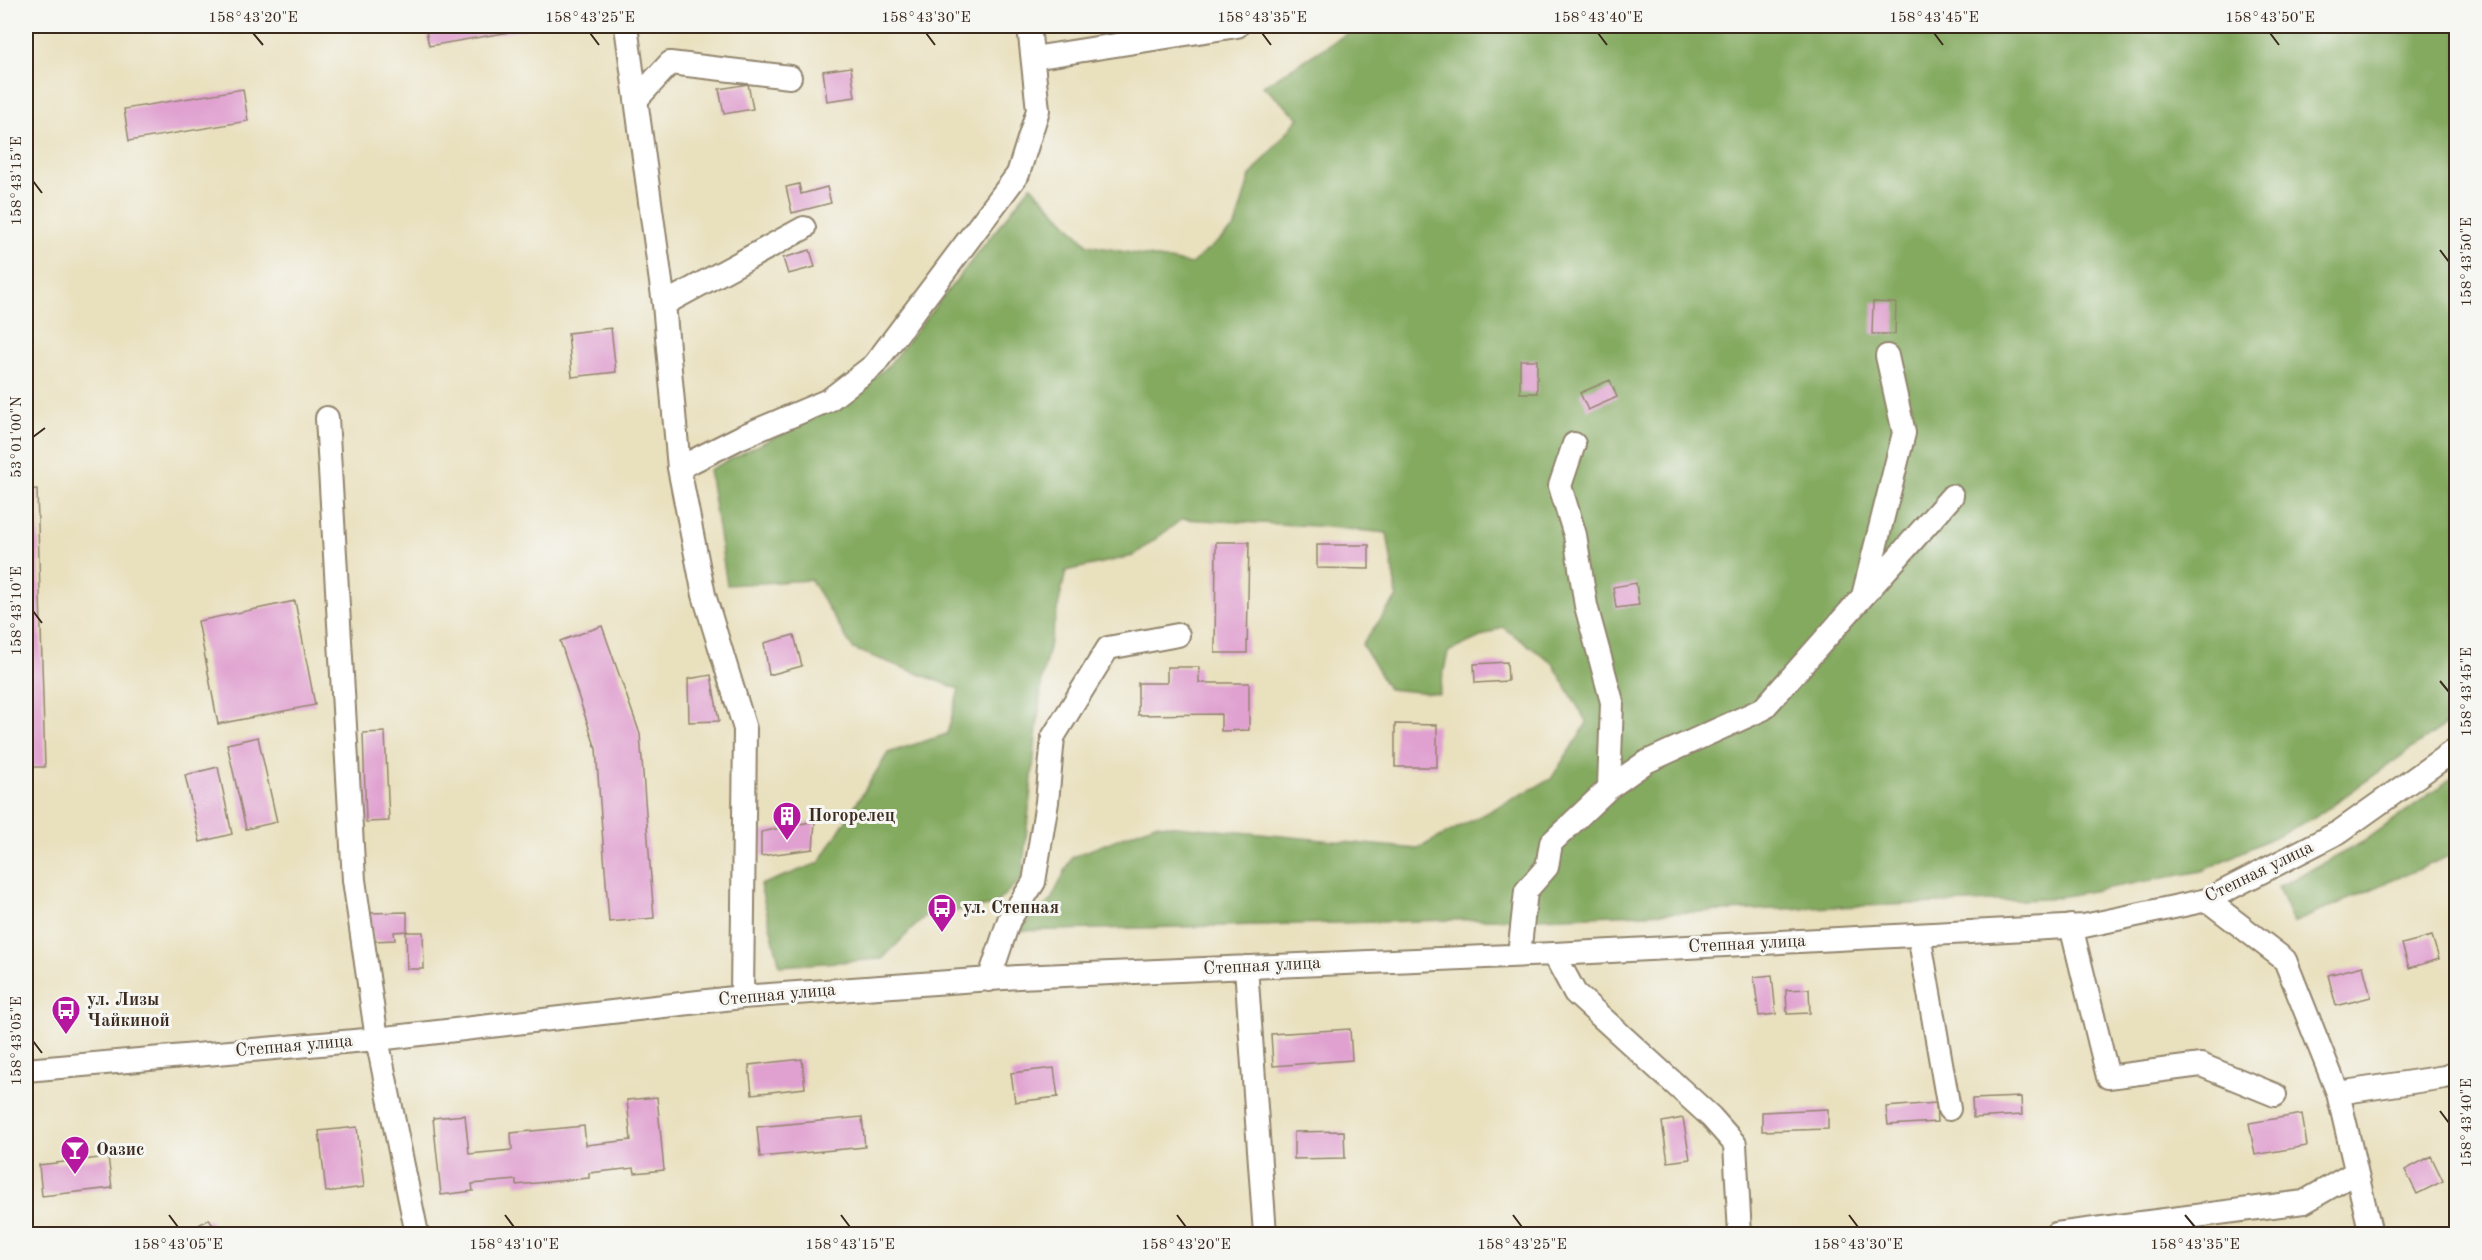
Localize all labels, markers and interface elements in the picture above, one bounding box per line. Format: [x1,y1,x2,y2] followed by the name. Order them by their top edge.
[208,11,298,26] text: 158°43'20"E
[545,11,635,26] text: 158°43'25"E
[881,11,971,26] text: 158°43'30"E
[1217,11,1307,26] text: 158°43'35"E
[1553,11,1643,26] text: 158°43'40"E
[1889,11,1979,26] text: 158°43'45"E
[2225,11,2315,26] text: 158°43'50"E
[10,136,25,226] text: 158°43'15"E
[2460,217,2475,307] text: 158°43'50"E
[10,396,25,478] text: 53°01'00"N
[10,566,25,656] text: 158°43'10"E
[2460,647,2475,737] text: 158°43'45"E
[771,800,803,842] building icon: Погорелец
[808,807,896,825] place label: Погорелец
[2202,838,2316,906] street label: Степная улица
[926,892,958,934] bus stop icon: ул. Степная
[963,899,1059,917] place label: ул. Степная
[1688,932,1806,956] street label: Степная улица
[1203,954,1321,978] street label: Степная улица
[717,981,837,1009] street label: Степная улица
[87,991,170,1030] place label: ул. Лизы Чайкиной
[50,994,82,1036] bus stop icon: ул. Лизы Чайкиной
[10,996,25,1086] text: 158°43'05"E
[234,1032,354,1060] street label: Степная улица
[2460,1078,2475,1168] text: 158°43'40"E
[59,1134,91,1176] bar icon: Оазис
[96,1141,145,1159] place label: Оазис
[133,1238,223,1253] text: 158°43'05"E
[469,1238,559,1253] text: 158°43'10"E
[805,1238,895,1253] text: 158°43'15"E
[1141,1238,1231,1253] text: 158°43'20"E
[1477,1238,1567,1253] text: 158°43'25"E
[1813,1238,1903,1253] text: 158°43'30"E
[2150,1238,2240,1253] text: 158°43'35"E

